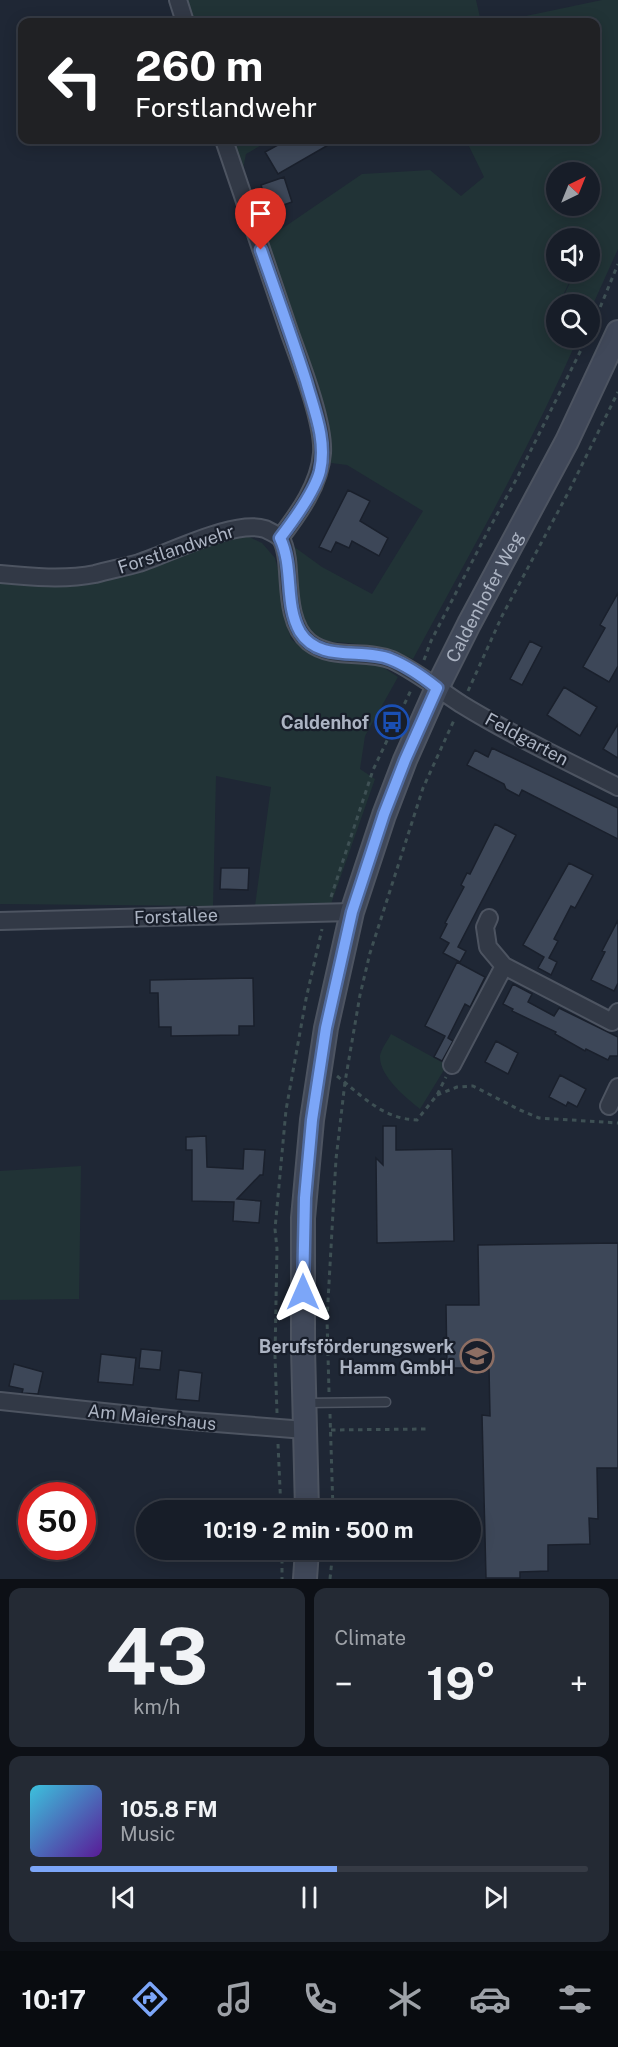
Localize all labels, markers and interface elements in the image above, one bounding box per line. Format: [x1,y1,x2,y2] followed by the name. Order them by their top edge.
[135,41,263,90] text: 260 m
[36,42,114,120] icon: left
[135,91,317,123] text: Forstlandwehr
[546,162,600,216] north arrow
[546,162,600,348] map controls
[235,188,286,250] pin
[244,197,277,230] icon: arrive
[546,228,600,282] button: sound
[546,294,600,348] button: search
[115,520,237,578] street label: Forstlandwehr
[441,528,527,666] street label: Caldenhofer Weg
[374,704,410,740] bus stop icon: Caldenhof
[482,708,572,770] street label: Feldgarten
[281,712,369,733] place label: Caldenhof
[134,904,218,928] street label: Forstallee
[271,1260,335,1324] position arrow
[259,1336,455,1378] place label: Berufsförderungswerk Hamm GmbH
[459,1338,495,1374] school or university icon: Berufsförderungswerk Hamm GmbH
[87,1400,217,1434] street label: Am Maiershaus
[18,1482,96,1560] speed limit sign: 50
[204,1517,413,1543] text: 10:19 · 2 min · 500 m
[105,1610,208,1702] text: 43
[335,1626,406,1650] text: Climate
[426,1657,496,1710] text: 19°
[335,1665,353,1703] text: −
[570,1665,588,1703] text: +
[133,1695,180,1719] text: km/h
[120,1796,218,1822] text: 105.8 FM
[120,1822,175,1846] text: Music
[107,1881,140,1914] icon: previous
[293,1881,326,1914] icon: pause
[479,1881,512,1914] icon: next
[129,1978,171,2020] icon: directions
[214,1978,256,2020] icon: music
[299,1978,341,2020] icon: phone
[384,1978,426,2020] icon: climate
[469,1978,511,2020] icon: car
[554,1978,596,2020] icon: filters
[22,1983,86,2015] text: 10:17

